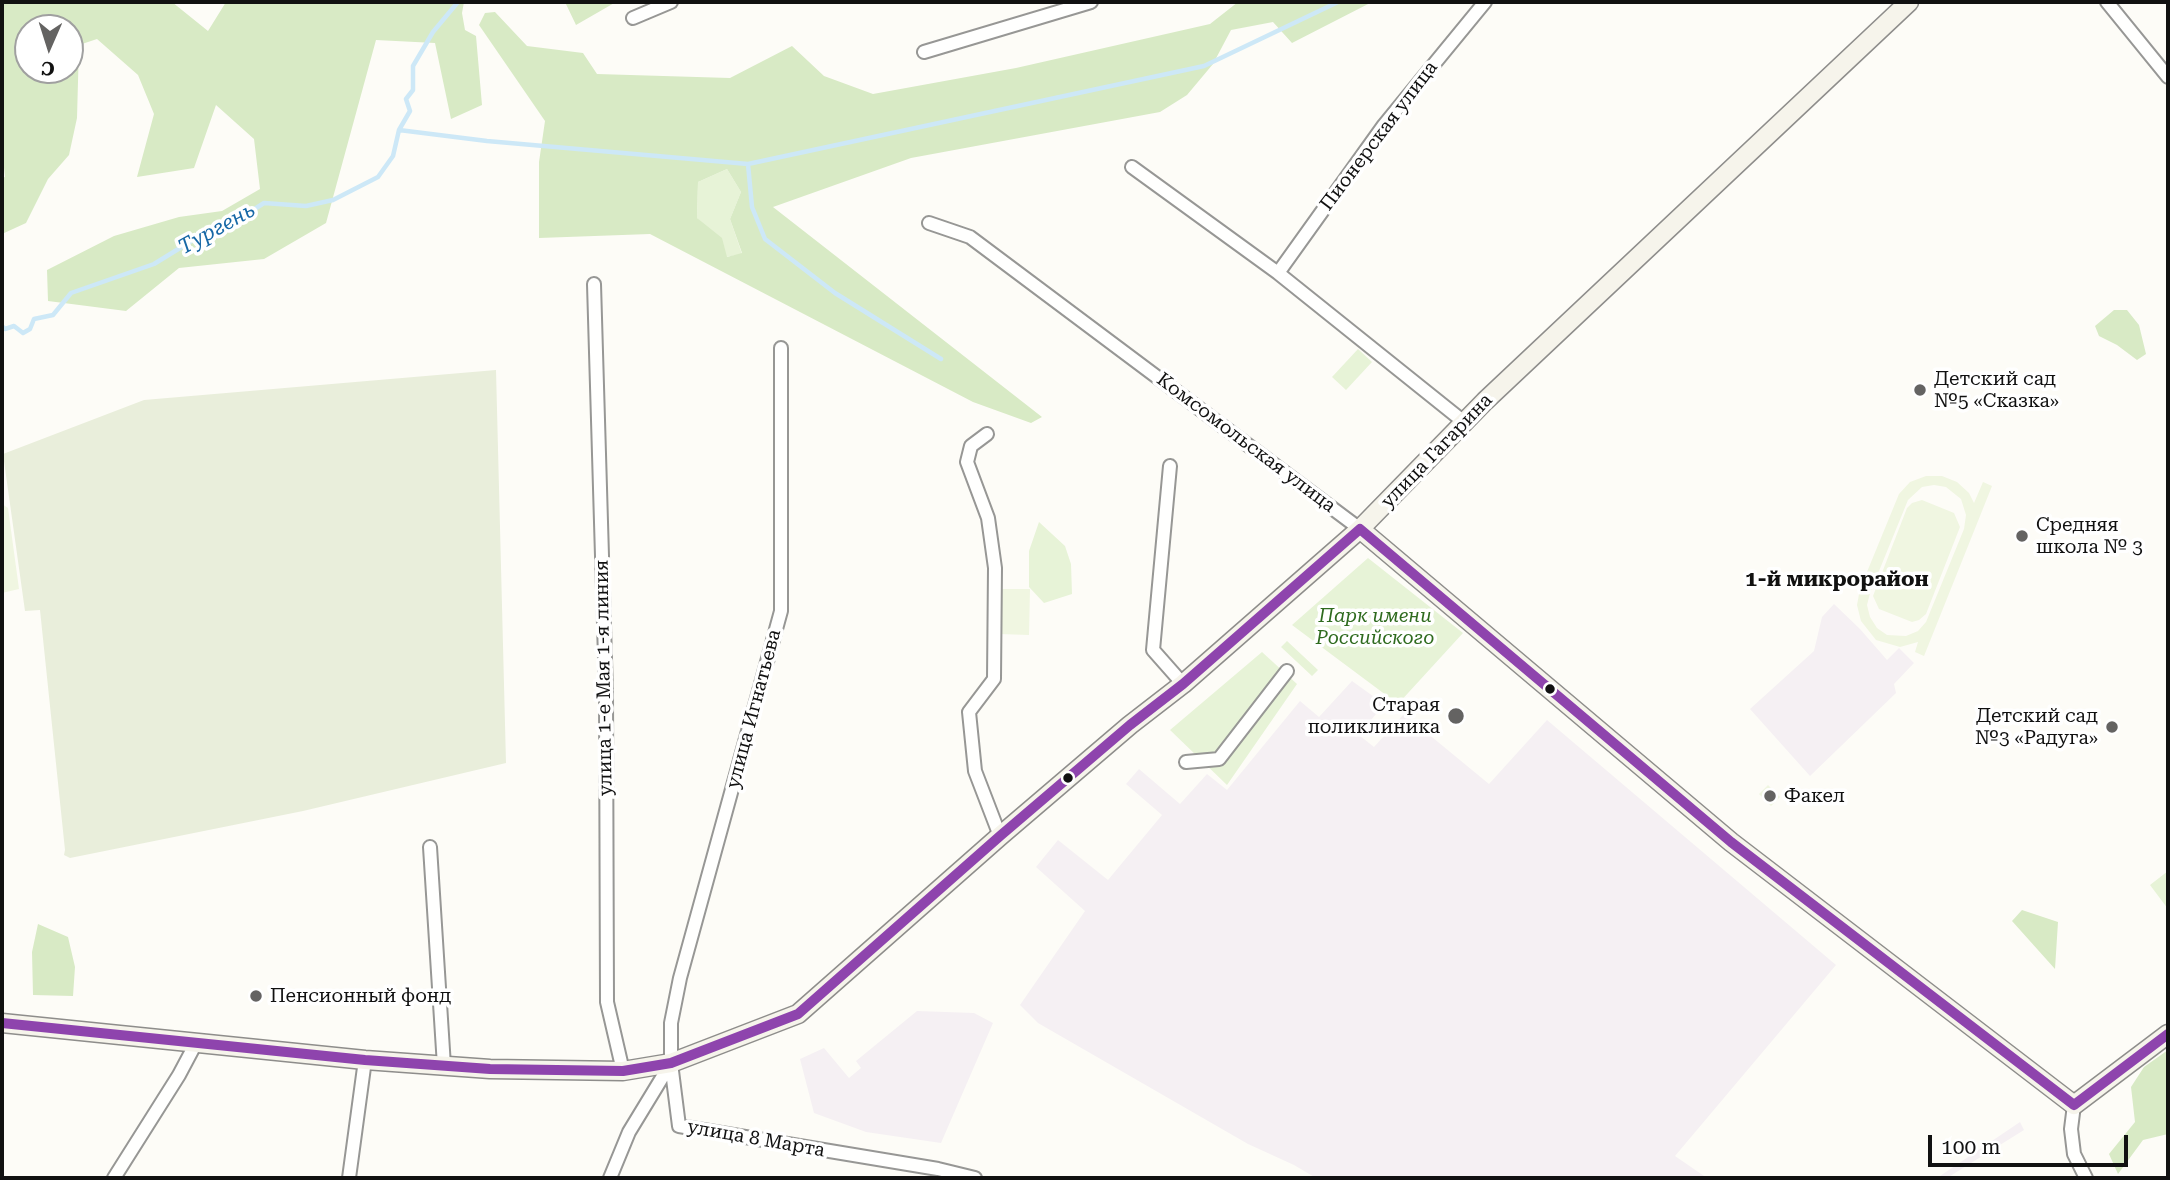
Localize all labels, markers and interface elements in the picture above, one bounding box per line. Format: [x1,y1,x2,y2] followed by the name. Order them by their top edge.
[14,14,84,84] north arrow
[41,57,55,80] text: С
[1315,57,1443,215] street label: Пионерская улица
[174,198,260,260] water label: Тургень
[1152,368,1340,518] street label: Комсомольская улица
[1934,368,2059,412] place label: Детский сад №5 «Сказка»
[1912,382,1928,398] marker: Детский сад №5 «Сказка»
[1377,389,1497,513] street label: улица Гагарина
[2036,514,2143,558] place label: Средняя школа № 3
[2014,528,2030,544] marker: Средняя школа № 3
[591,560,617,796] street label: улица 1-е Мая 1-я линия
[1745,567,1929,593] district label: 1-й микрорайон
[1316,605,1434,649] park label: Парк имени Российского
[722,627,786,791] street label: улица Игнатьева
[1543,682,1557,696] unlabelled marker
[1308,694,1440,738] place label: Старая поликлиника
[1975,705,2098,749] place label: Детский сад №3 «Радуга»
[1446,706,1466,726] marker: Старая поликлиника
[2104,719,2120,735] marker: Детский сад №3 «Радуга»
[1061,771,1075,785] unlabelled marker
[1784,785,1845,807] place label: Факел
[1762,788,1778,804] marker: Факел
[270,985,451,1007] place label: Пенсионный фонд
[248,988,264,1004] marker: Пенсионный фонд
[685,1116,827,1162] street label: улица 8 Марта
[1932,1120,2132,1164] scale bar
[1941,1135,2001,1159] text: 100 m

